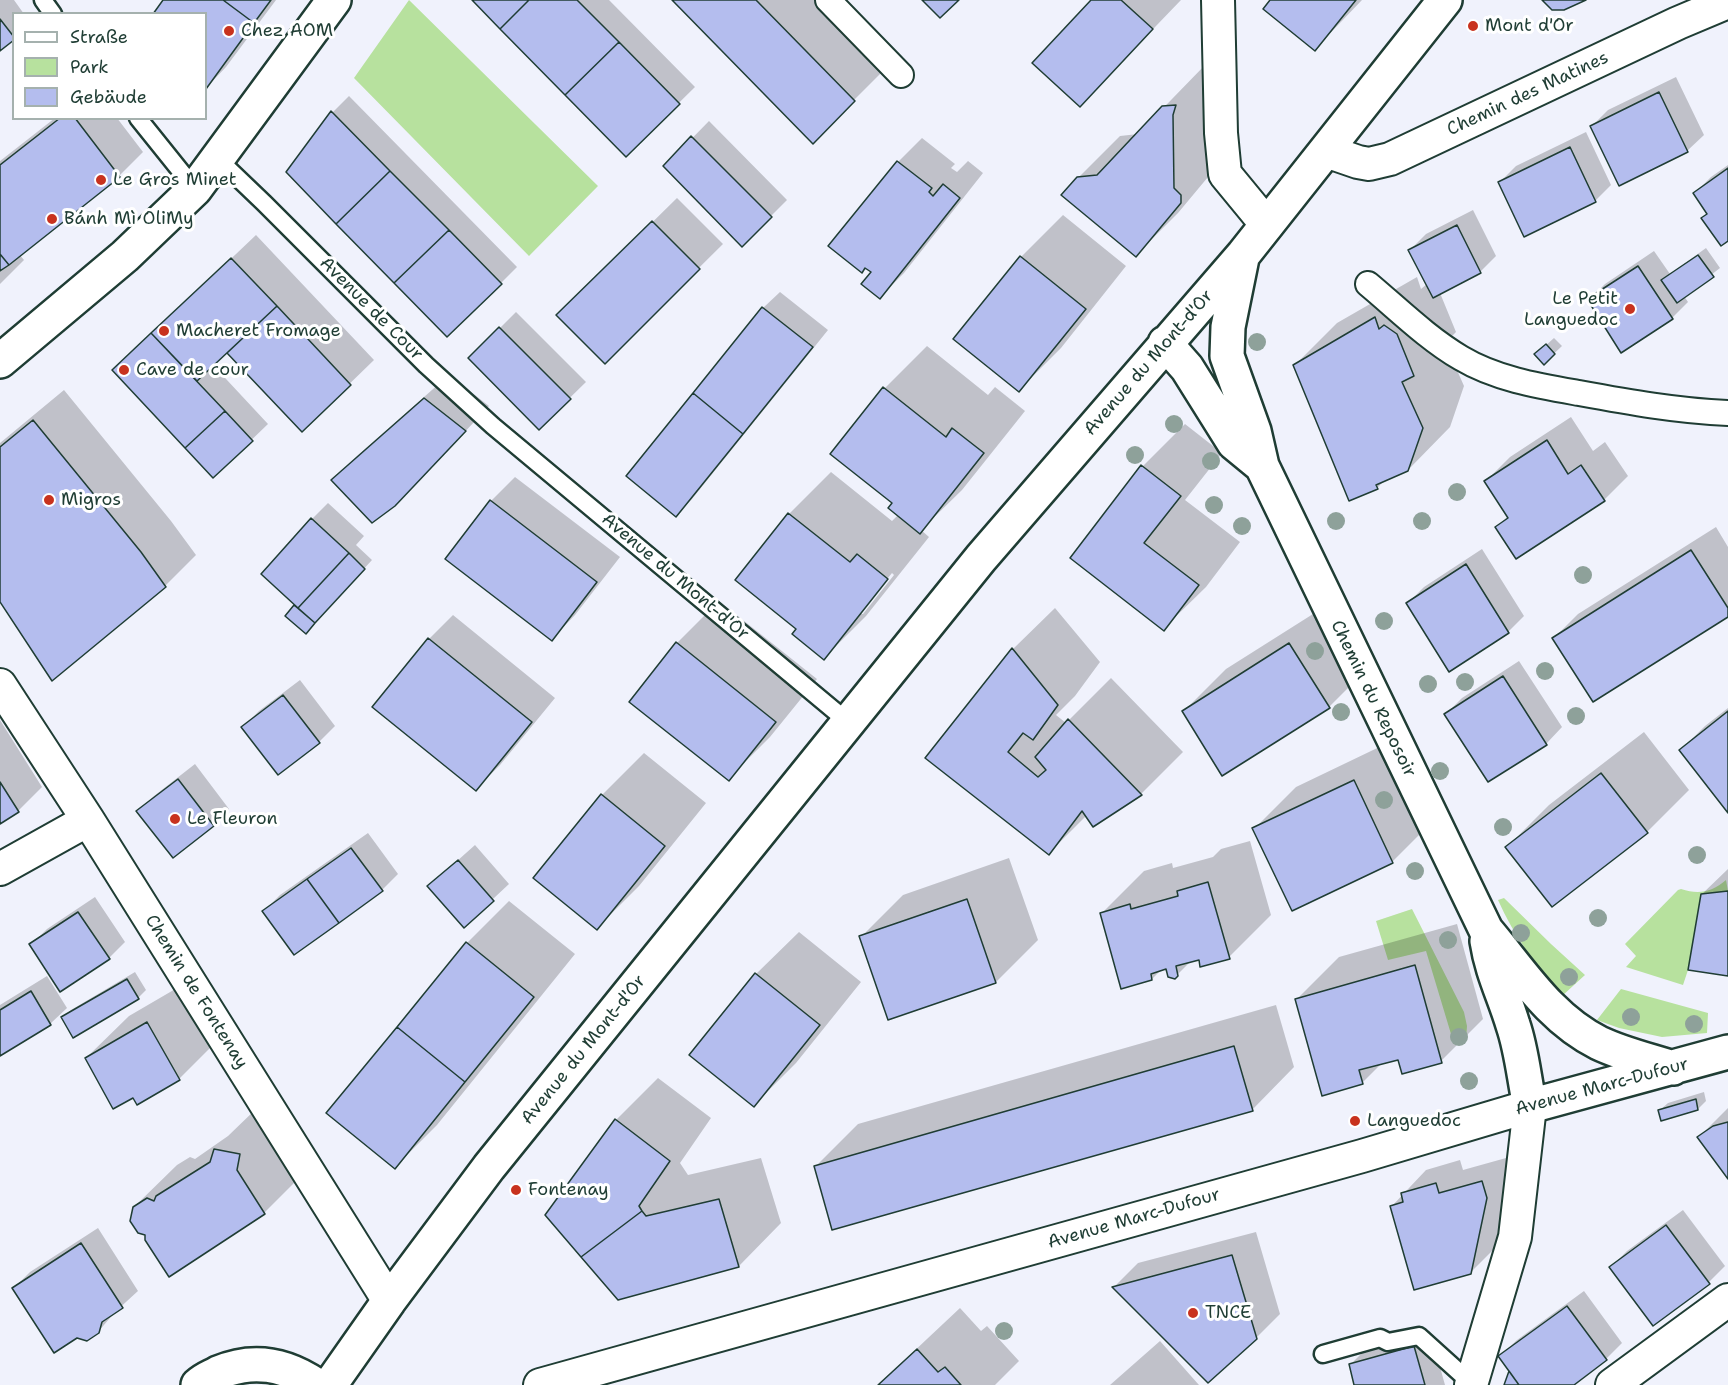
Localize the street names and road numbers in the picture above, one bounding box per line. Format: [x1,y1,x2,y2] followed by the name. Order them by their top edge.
[1444,47,1612,141] street label: Chemin des Matines
[315,253,427,365] street label: Avenue de Cour
[1080,286,1218,440] street label: Avenue du Mont-d'Or
[597,509,753,645] street label: Avenue du Mont-d'Or
[1326,617,1420,781] street label: Chemin du Reposoir
[140,911,252,1073] street label: Chemin de Fontenay
[517,971,651,1129] street label: Avenue du Mont-d'Or
[1513,1053,1691,1121] street label: Avenue Marc-Dufour
[1045,1184,1223,1254] street label: Avenue Marc-Dufour

